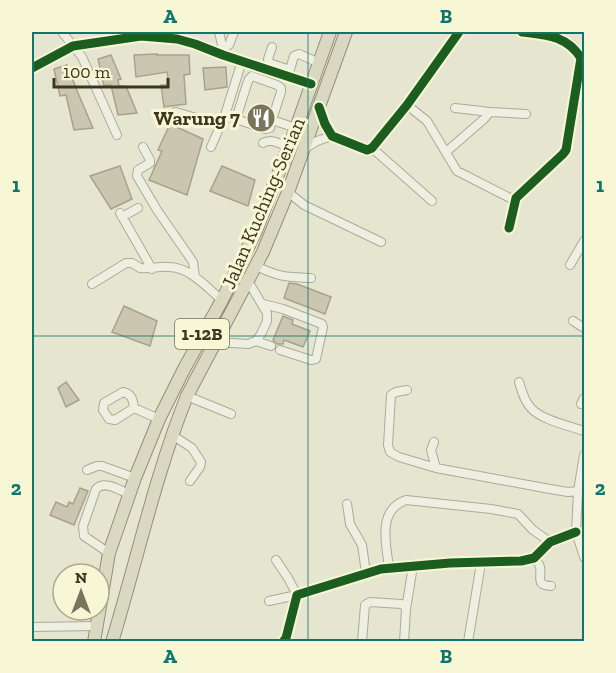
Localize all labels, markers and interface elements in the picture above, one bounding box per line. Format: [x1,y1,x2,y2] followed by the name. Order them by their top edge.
[163,4,177,28] text: A
[440,4,452,28] text: B
[54,51,168,89] scale bar
[63,61,111,83] text: 100 m
[245,102,277,134] restaurant icon: Warung 7
[154,106,240,130] place label: Warung 7
[216,113,310,292] street label: Jalan Kuching-Serian
[12,173,20,197] text: 1
[596,173,604,197] text: 1
[175,319,229,349] road number: 1-12B
[11,476,22,500] text: 2
[595,476,606,500] text: 2
[51,562,111,622] north arrow
[75,568,87,587] text: N
[163,644,177,668] text: A
[440,644,452,668] text: B

